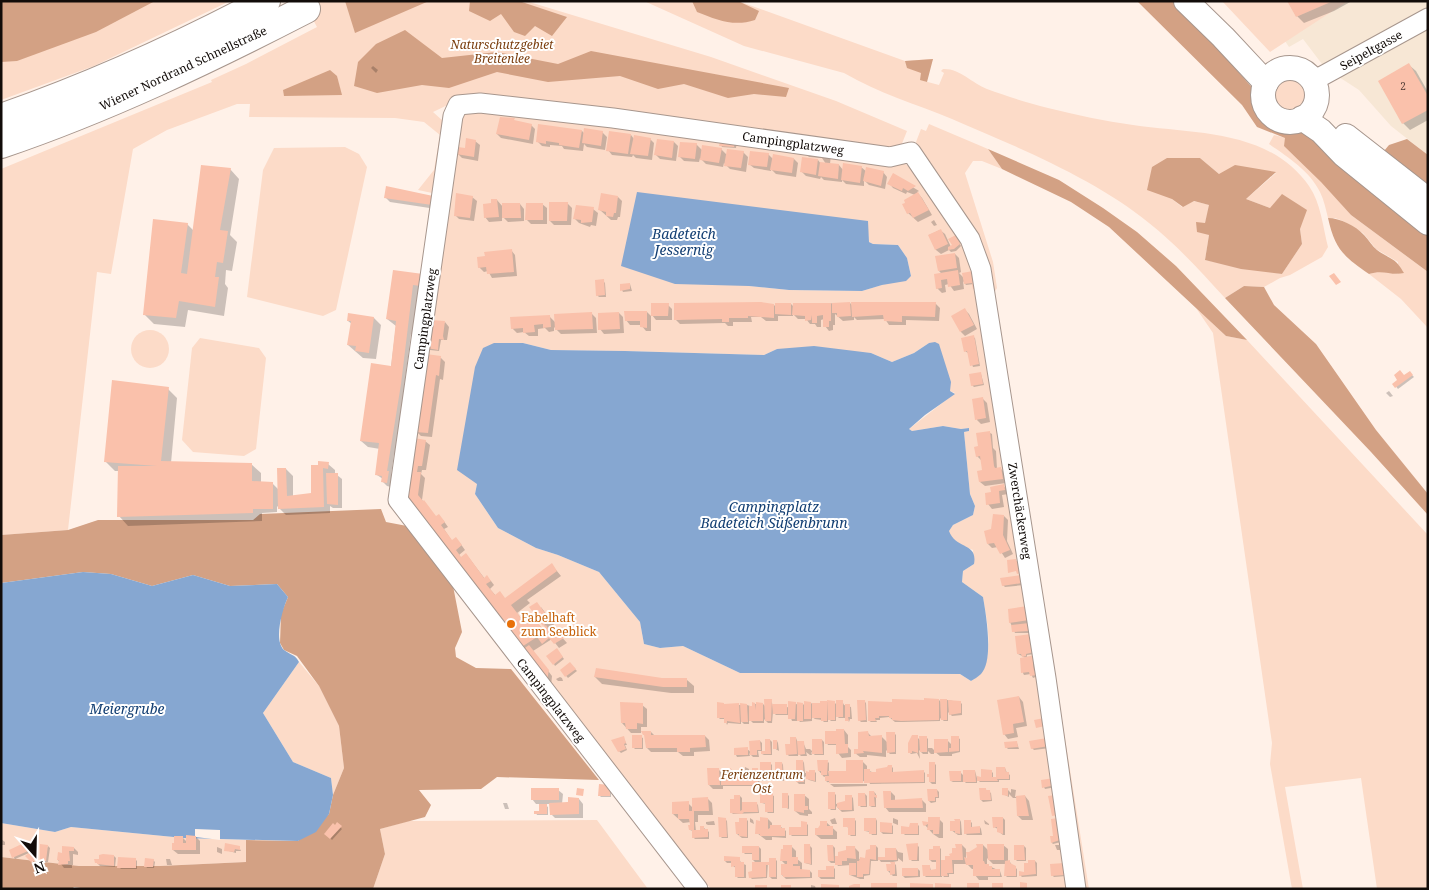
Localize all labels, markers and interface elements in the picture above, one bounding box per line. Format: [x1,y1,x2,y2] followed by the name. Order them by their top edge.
[97,22,269,114] street label: Wiener Nordrand Schnellstraße
[1337,26,1405,74] street label: Seipeltgasse
[450,36,554,67] park label: Naturschutzgebiet Breitenlee
[1400,79,1406,93] house number: 2
[741,127,845,159] street label: Campingplatzweg
[651,224,716,259] water label: Badeteich Jessernig
[409,267,441,371] street label: Campingplatzweg
[1004,461,1036,561] street label: Zwerchäckerweg
[699,497,848,532] water label: Campingplatz Badeteich Süßenbrunn
[521,609,597,640] place label: Fabelhaft zum Seeblick
[505,618,517,630] marker: Fabelhaft zum Seeblick
[513,654,590,746] street label: Campingplatzweg
[89,699,165,718] water label: Meiergrube
[720,766,803,797] park label: Ferienzentrum Ost
[10,830,60,880] north arrow
[31,857,48,879] text: N

